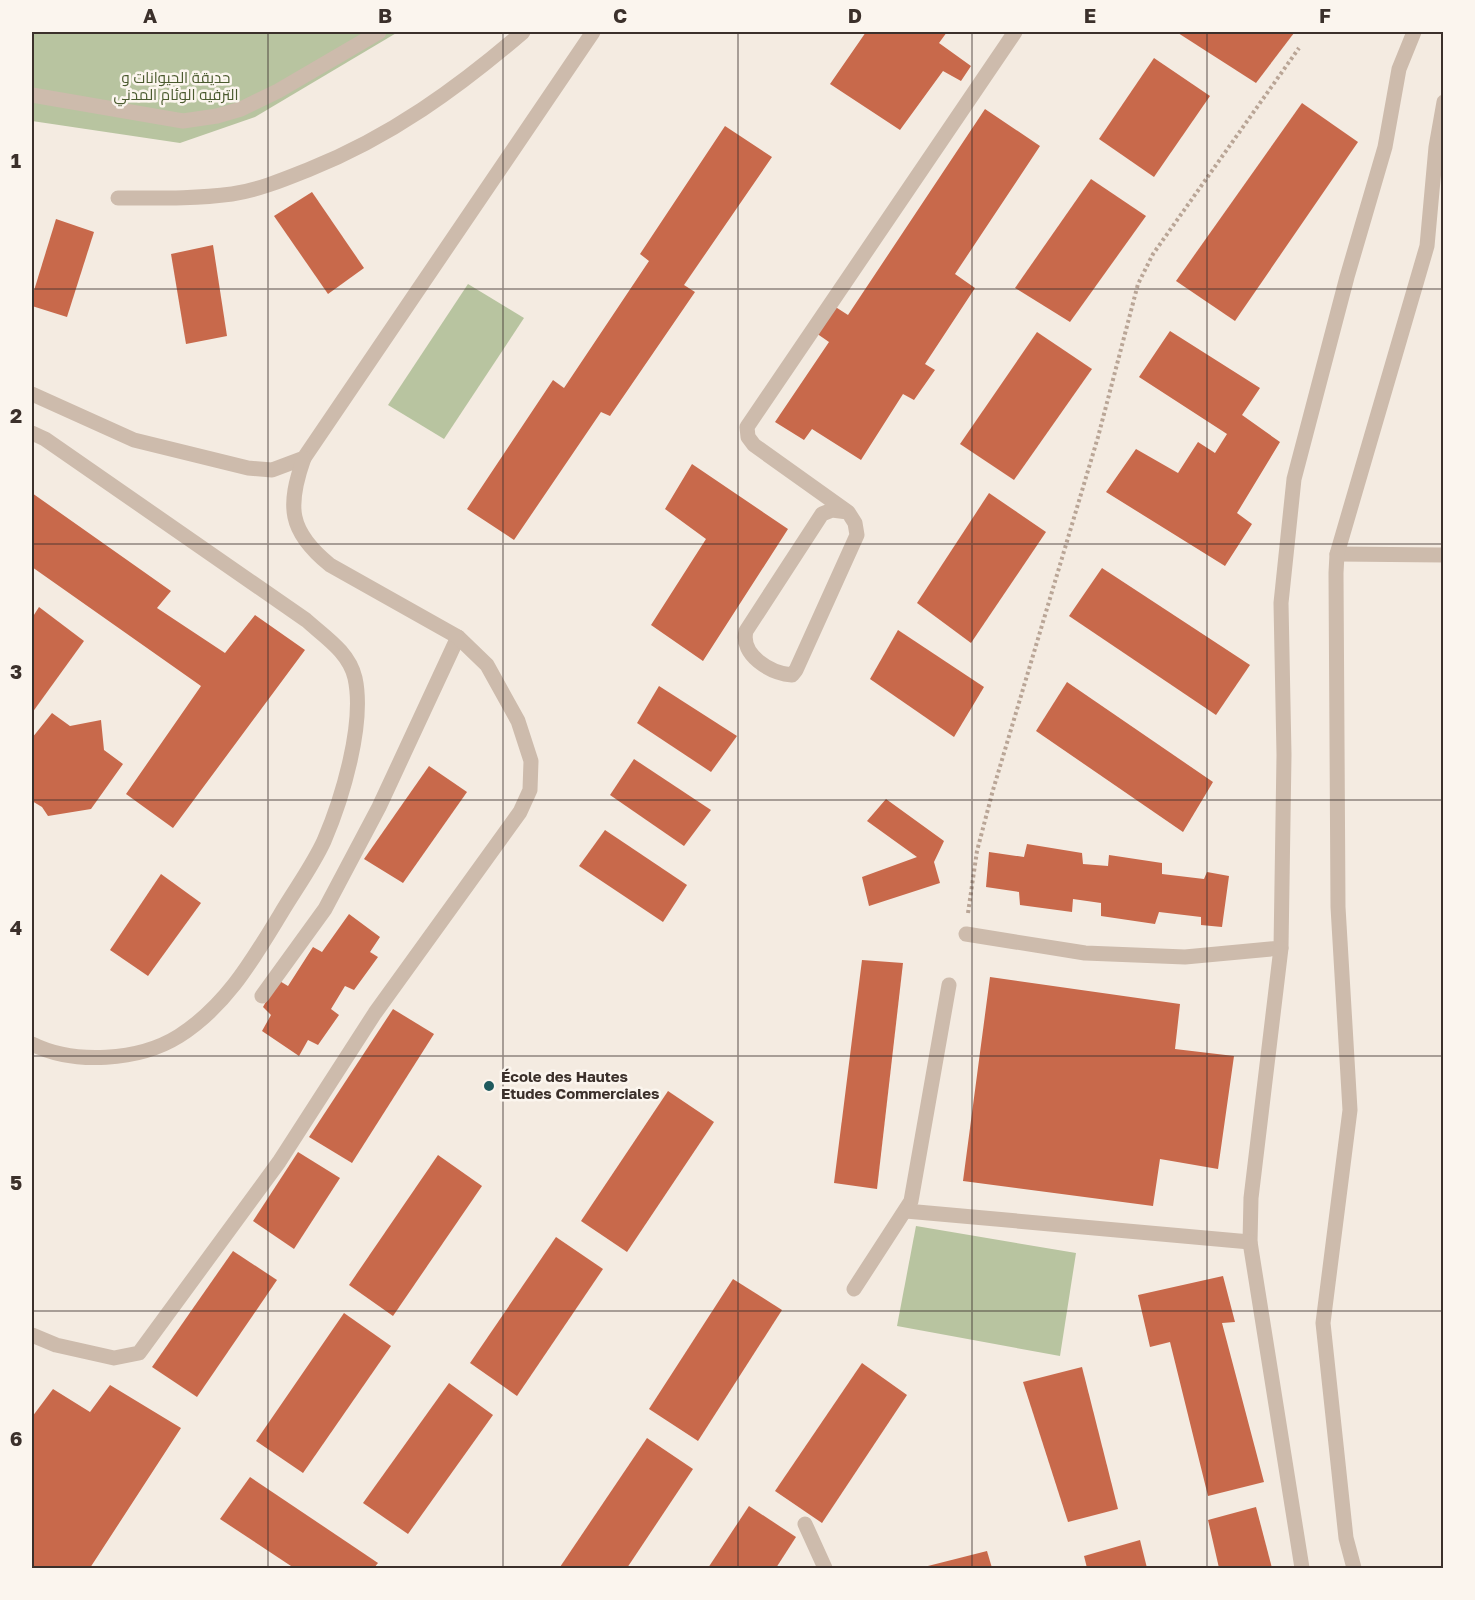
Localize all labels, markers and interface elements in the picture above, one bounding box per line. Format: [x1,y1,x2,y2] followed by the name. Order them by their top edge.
[143,3,157,27] text: A
[378,3,392,27] text: B
[613,3,627,27] text: C
[848,3,862,27] text: D
[1084,3,1096,27] text: E
[1319,3,1331,27] text: F
[114,68,238,107] park label: حديقة الحيوانات و الترفيه الوئام المدني
[11,148,21,172] text: 1
[10,403,22,427] text: 2
[10,659,22,683] text: 3
[10,915,22,939] text: 4
[501,1067,660,1102] place label: École des Hautes Etudes Commerciales
[482,1079,496,1093] marker: École des Hautes Etudes Commerciales
[10,1170,22,1194] text: 5
[10,1426,22,1450] text: 6

